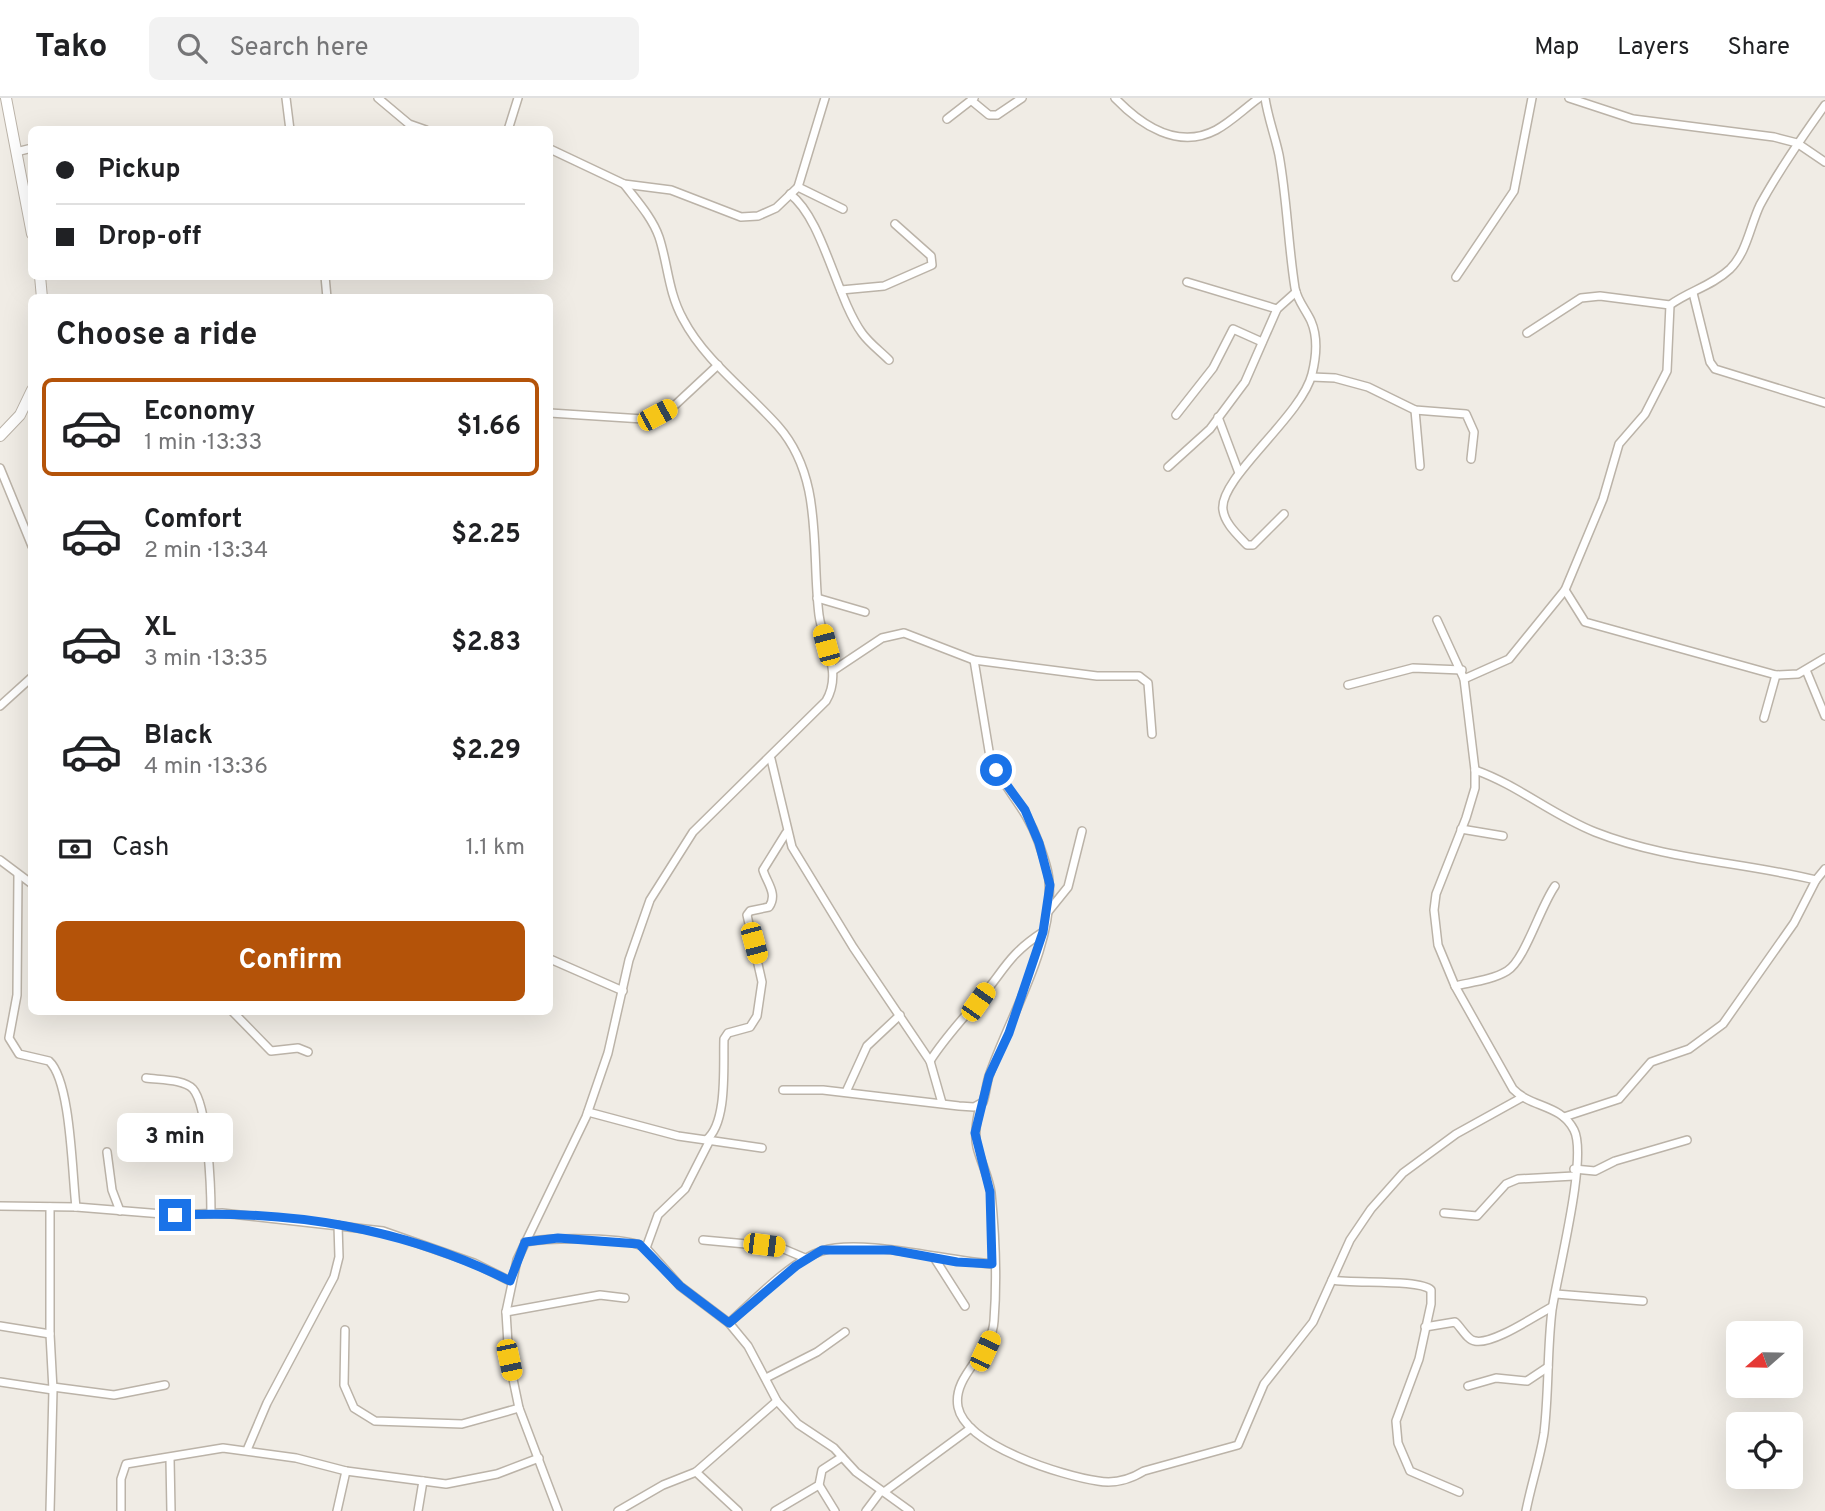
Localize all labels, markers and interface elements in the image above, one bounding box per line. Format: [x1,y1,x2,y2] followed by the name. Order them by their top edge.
[149,17,639,80] search box
[35,27,107,69] text: Tako
[173,29,211,67] icon: search
[229,32,368,65] text: Search here
[1534,33,1579,63] text: Map
[1617,33,1689,63] text: Layers
[1727,33,1790,63] text: Share
[98,154,181,187] text: Pickup
[98,221,201,254] text: Drop-off
[56,316,257,356] text: Choose a ride
[60,396,123,459] icon: car
[144,396,255,429] text: Economy
[634,396,681,434] car
[457,411,521,444] text: $1.66
[144,429,262,458] text: 1 min · 13:33
[60,504,123,567] icon: car
[144,504,242,537] text: Comfort
[451,519,521,552] text: $2.25
[144,537,268,566] text: 2 min · 13:34
[60,612,123,675] icon: car
[144,612,176,645] text: XL
[811,622,842,668] car
[451,627,521,660] text: $2.83
[144,645,268,674] text: 3 min · 13:35
[60,720,123,783] icon: car
[144,720,213,753] text: Black
[451,735,521,768] text: $2.29
[144,753,268,782] text: 4 min · 13:36
[980,754,1012,786] route start
[56,830,94,868] icon: cash
[112,832,169,865] text: Cash
[466,834,525,863] text: 1.1 km
[739,920,770,966] car
[56,921,525,1001] button: Confirm
[958,979,999,1025] car
[117,1114,233,1162] callout: 3 min
[145,1123,205,1152] text: 3 min
[159,1199,191,1231] route end
[742,1232,787,1258] car
[1726,1321,1802,1398] north arrow
[1726,1321,1803,1489] map controls
[967,1328,1004,1374] car
[495,1337,524,1383] car
[1726,1412,1803,1489] button: locate

